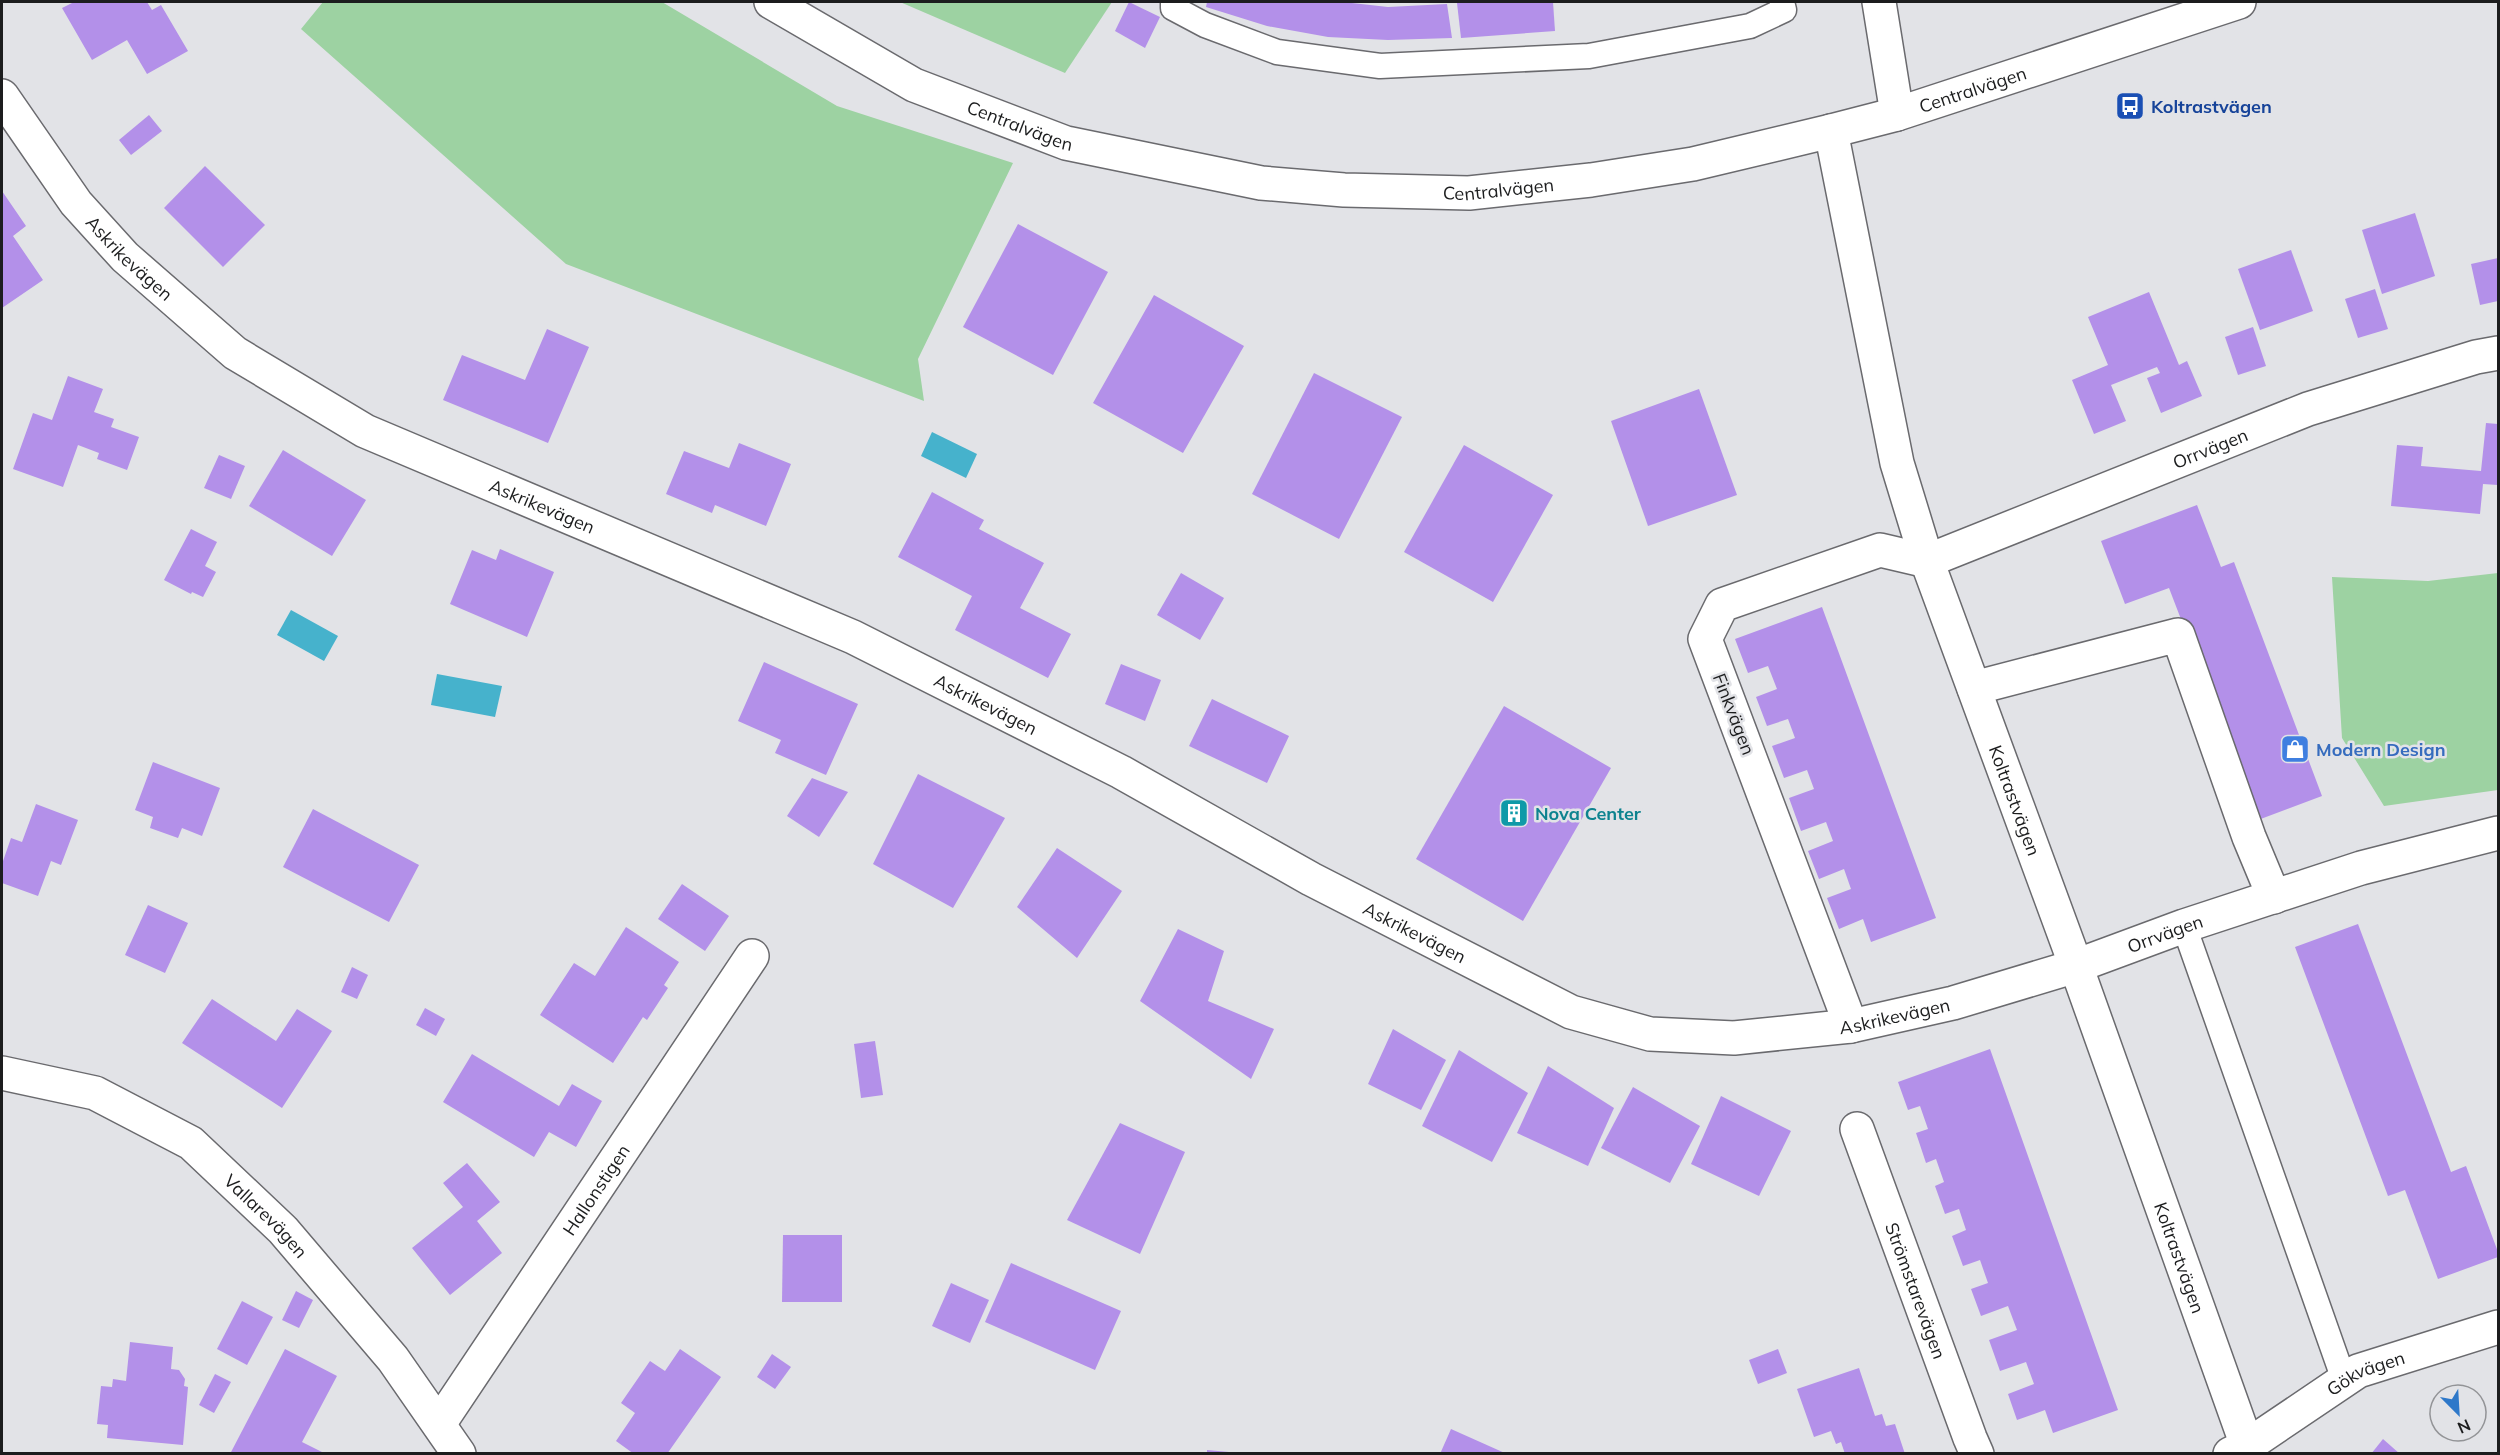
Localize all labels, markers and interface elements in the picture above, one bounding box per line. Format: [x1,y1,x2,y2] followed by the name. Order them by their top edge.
[1916,61,2029,118] street label: Centralvägen
[2114,90,2146,122] bus stop icon: Koltrastvägen
[964,95,1075,156] street label: Centralvägen
[2151,95,2272,118] place label: Koltrastvägen
[1443,173,1555,205] street label: Centralvägen
[81,211,178,305] street label: Askrikevägen
[2169,423,2251,473] street label: Orrvägen
[486,473,599,538] street label: Askrikevägen
[930,668,1041,739] street label: Askrikevägen
[1708,670,1760,758] street label: Finkvägen
[2279,733,2311,765] shop icon: Modern Design
[2316,738,2446,761] place label: Modern Design
[1984,742,2046,859] street label: Koltrastvägen
[1498,797,1530,829] building icon: Nova Center
[1535,802,1642,825] place label: Nova Center
[1359,896,1470,968] street label: Askrikevägen
[2124,909,2206,958] street label: Orrvägen
[1838,993,1952,1039] street label: Askrikevägen
[557,1140,634,1240] street label: Hallonstigen
[219,1169,313,1262] street label: Vallarevägen
[2150,1199,2210,1316] street label: Koltrastvägen
[1881,1219,1952,1362] street label: Strömstarevägen
[2322,1346,2407,1401] street label: Gökvägen
[2428,1383,2488,1443] north arrow
[2455,1415,2474,1438] text: N

